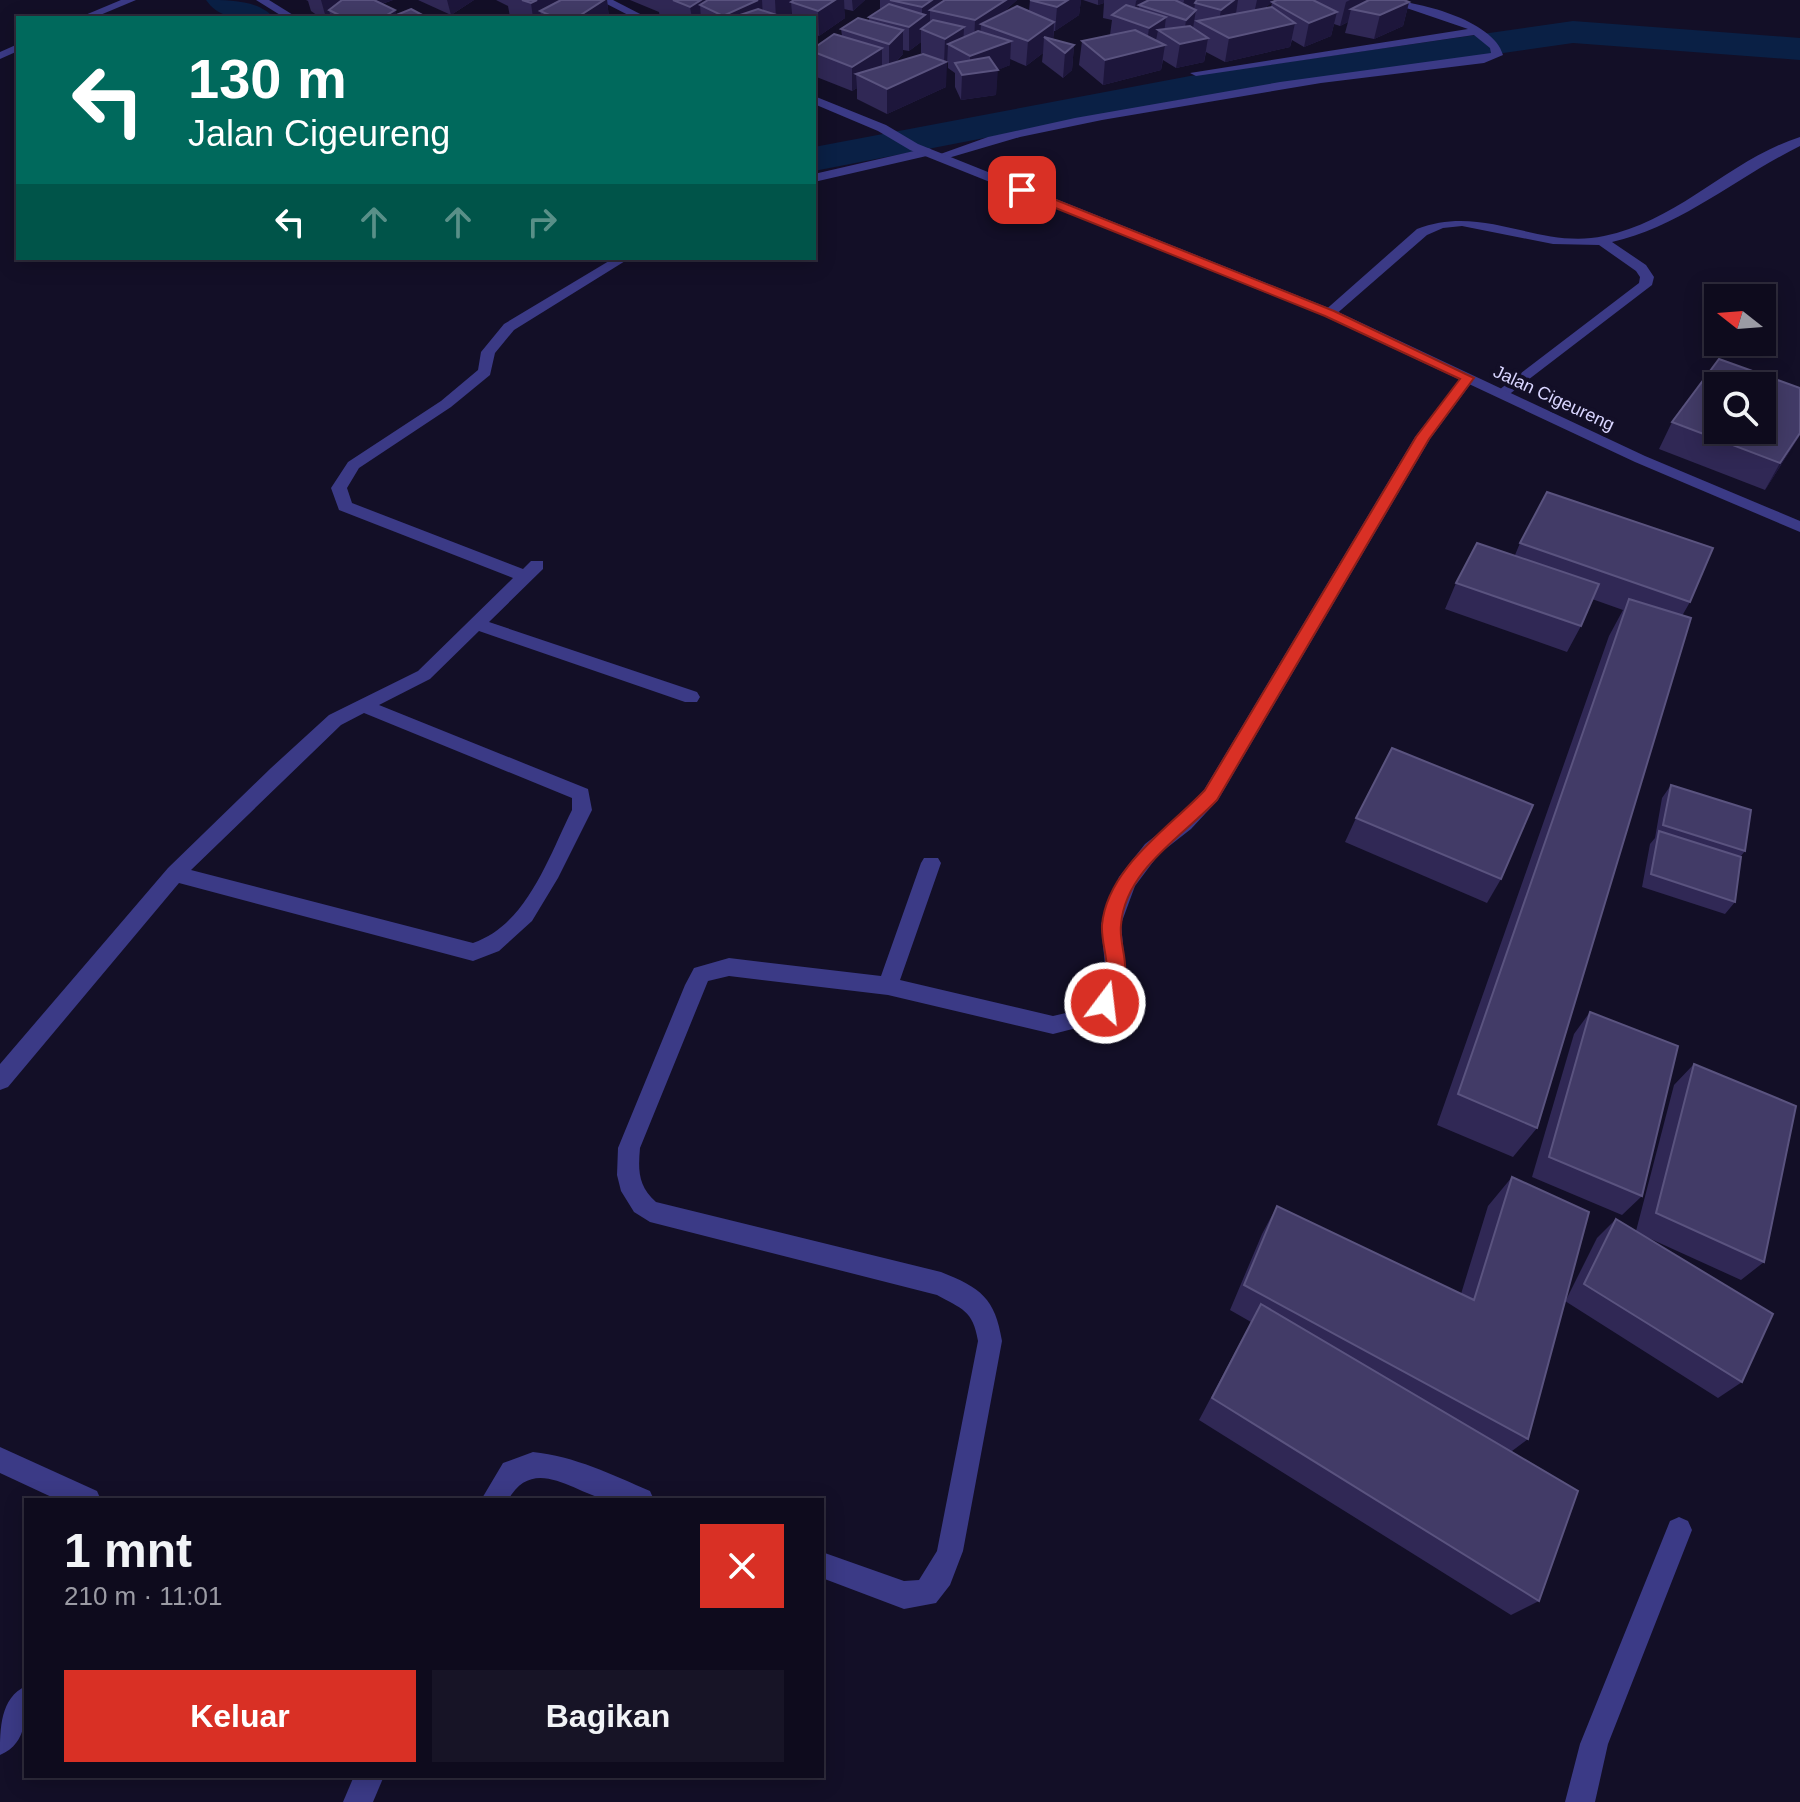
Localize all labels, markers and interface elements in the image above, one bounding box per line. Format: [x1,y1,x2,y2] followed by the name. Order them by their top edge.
[188,47,347,110] text: 130 m
[56,48,160,152] icon: left
[188,113,450,154] text: Jalan Cigeureng
[988,156,1056,224] pin
[1000,168,1044,212] icon: arrive
[268,200,312,244] icon: left
[352,200,396,244] icon: ahead
[436,200,480,244] icon: ahead
[520,200,564,244] icon: right
[1704,284,1776,356] north arrow
[1704,284,1776,444] map controls
[1490,361,1618,435] street label: Jalan Cigeureng
[1704,372,1776,444] button: search
[1063,961,1147,1045] position arrow
[64,1524,192,1577] text: 1 mnt
[700,1524,784,1608] button: close
[64,1581,223,1611] text: 210 m · 11:01
[64,1670,416,1762] button: Keluar
[432,1670,784,1762] button: Bagikan

